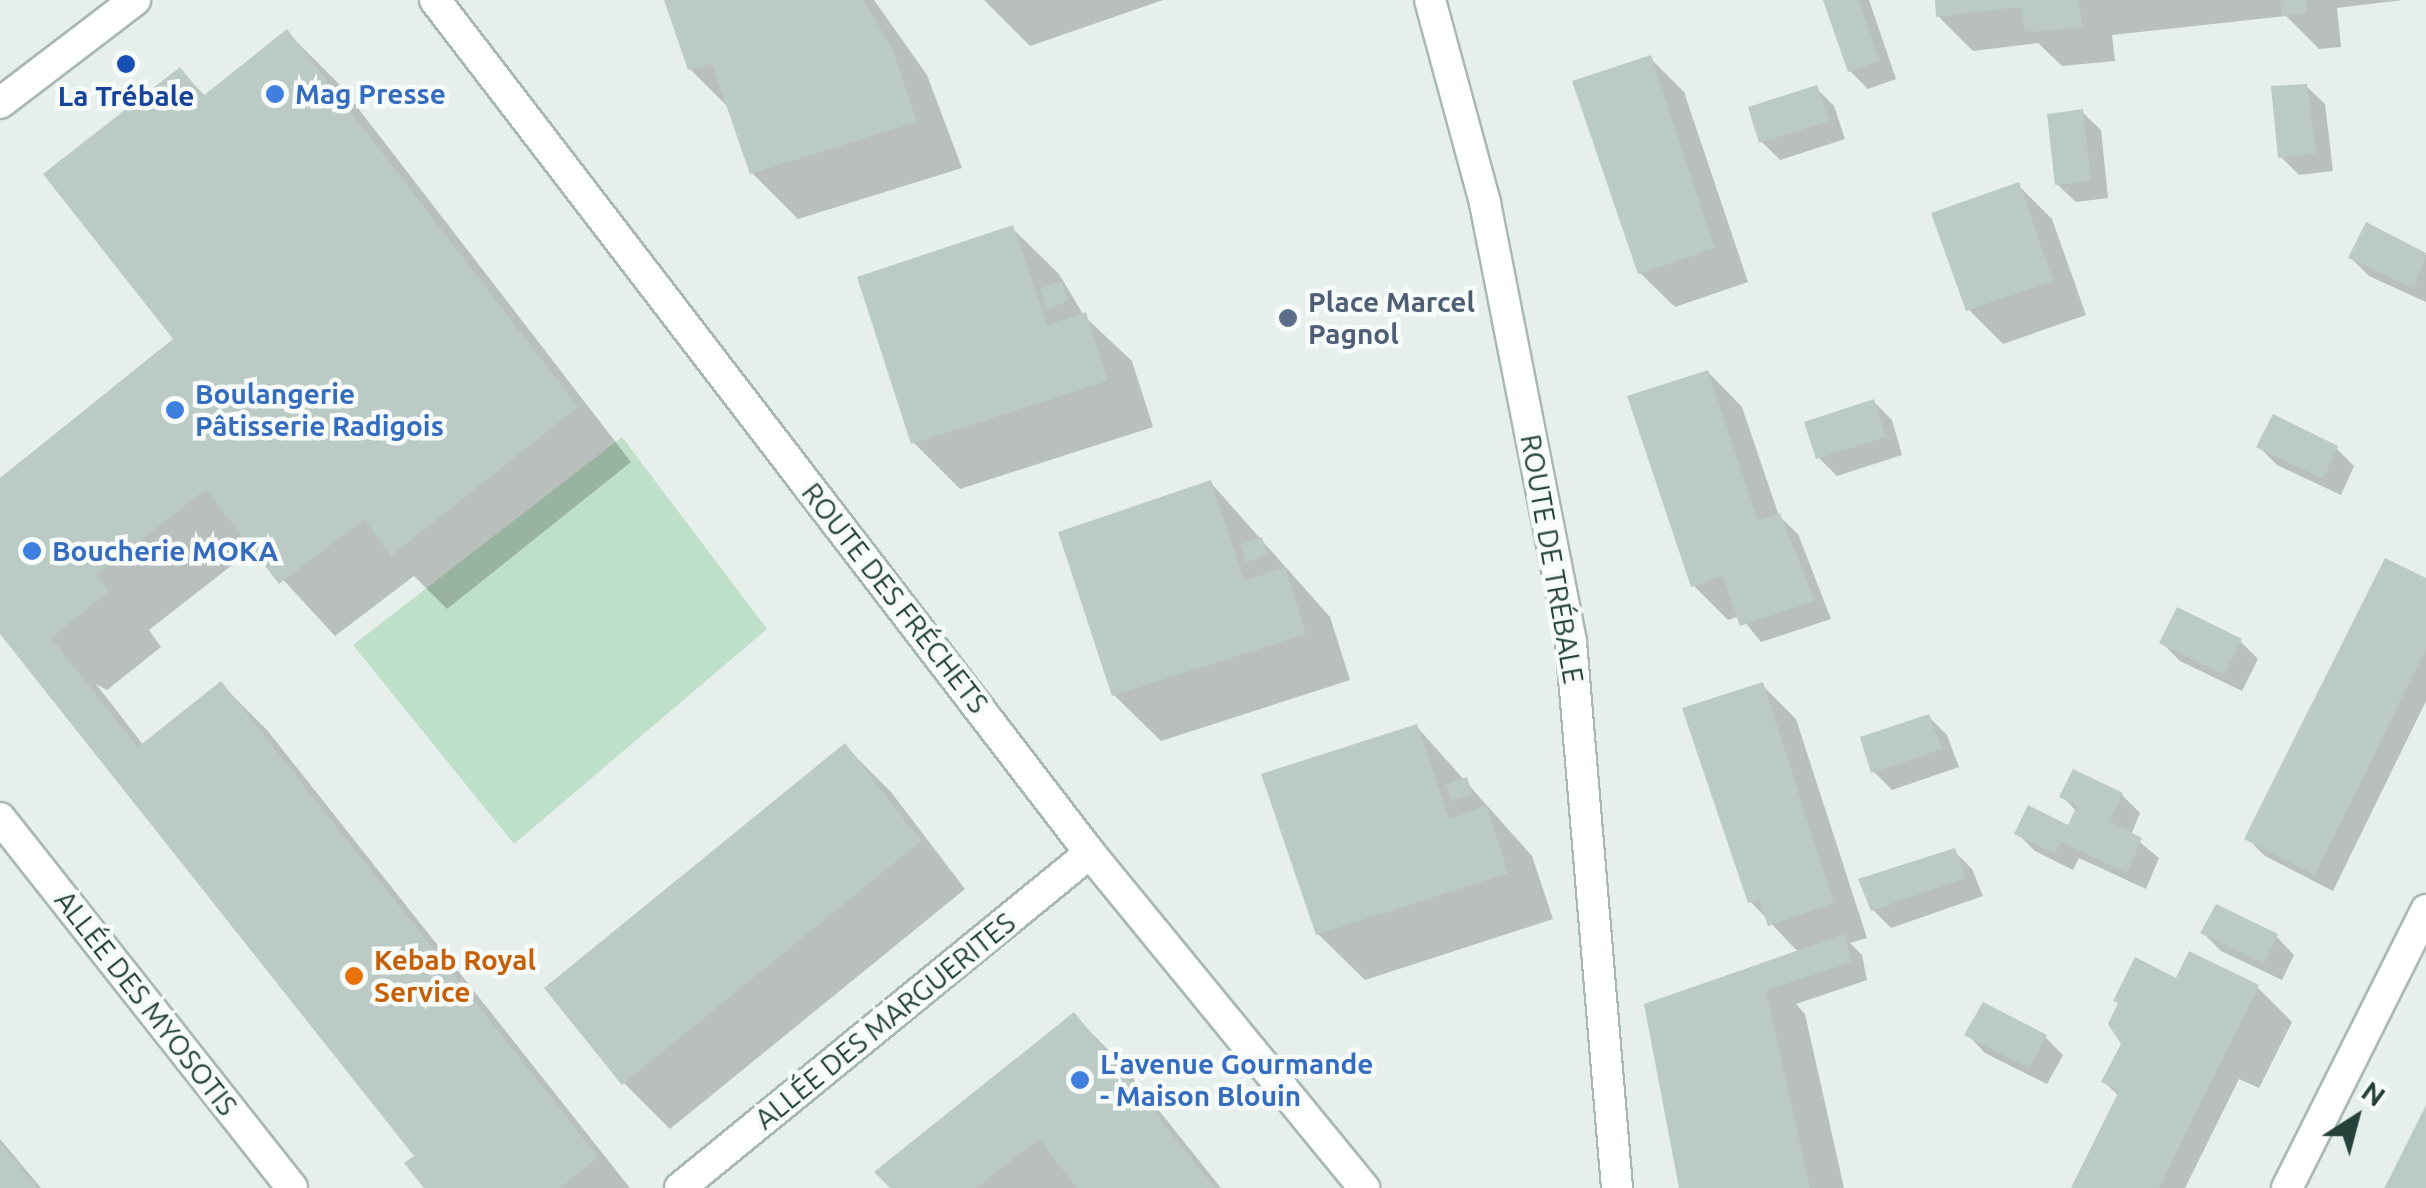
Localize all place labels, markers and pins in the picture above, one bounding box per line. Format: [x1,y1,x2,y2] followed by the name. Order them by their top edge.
[115,53,137,75] marker: La Trébale
[295,77,446,111] place label: Mag Presse
[58,79,194,113] place label: La Trébale
[264,83,286,105] marker: Mag Presse
[1308,285,1475,351] place label: Place Marcel Pagnol
[1277,307,1299,329] marker: Place Marcel Pagnol
[195,377,444,443] place label: Boulangerie Pâtisserie Radigois
[164,399,186,421] marker: Boulangerie Pâtisserie Radigois
[52,534,278,568] place label: Boucherie MOKA
[21,540,43,562] marker: Boucherie MOKA
[374,943,536,1009] place label: Kebab Royal Service
[343,965,365,987] marker: Kebab Royal Service
[1100,1047,1373,1113] place label: L'avenue Gourmande - Maison Blouin
[1069,1069,1091,1091] marker: L'avenue Gourmande - Maison Blouin

